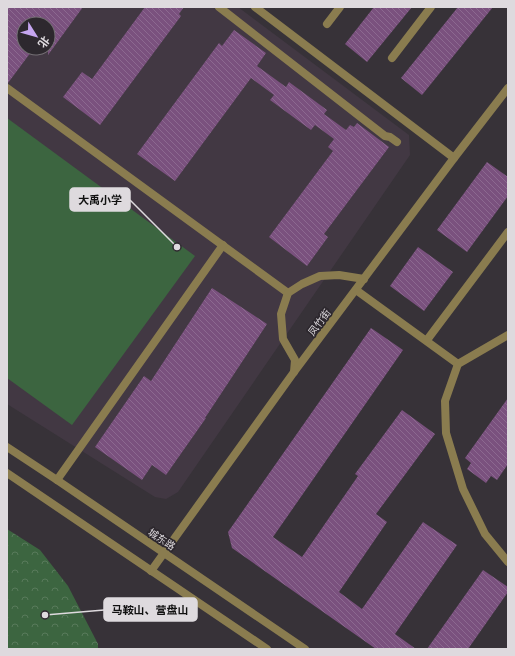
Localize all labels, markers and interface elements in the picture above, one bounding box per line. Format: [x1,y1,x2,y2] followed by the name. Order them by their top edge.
[16,16,56,56] north arrow
[34,33,53,51] text: 北
[70,188,130,211] callout: 大禹小学
[78,193,122,208] text: 大禹小学
[305,306,334,339] street label: 凤竹街
[145,526,178,554] street label: 城东路
[104,598,197,621] callout: 马鞍山、营盘山
[112,603,189,618] text: 马鞍山、营盘山

